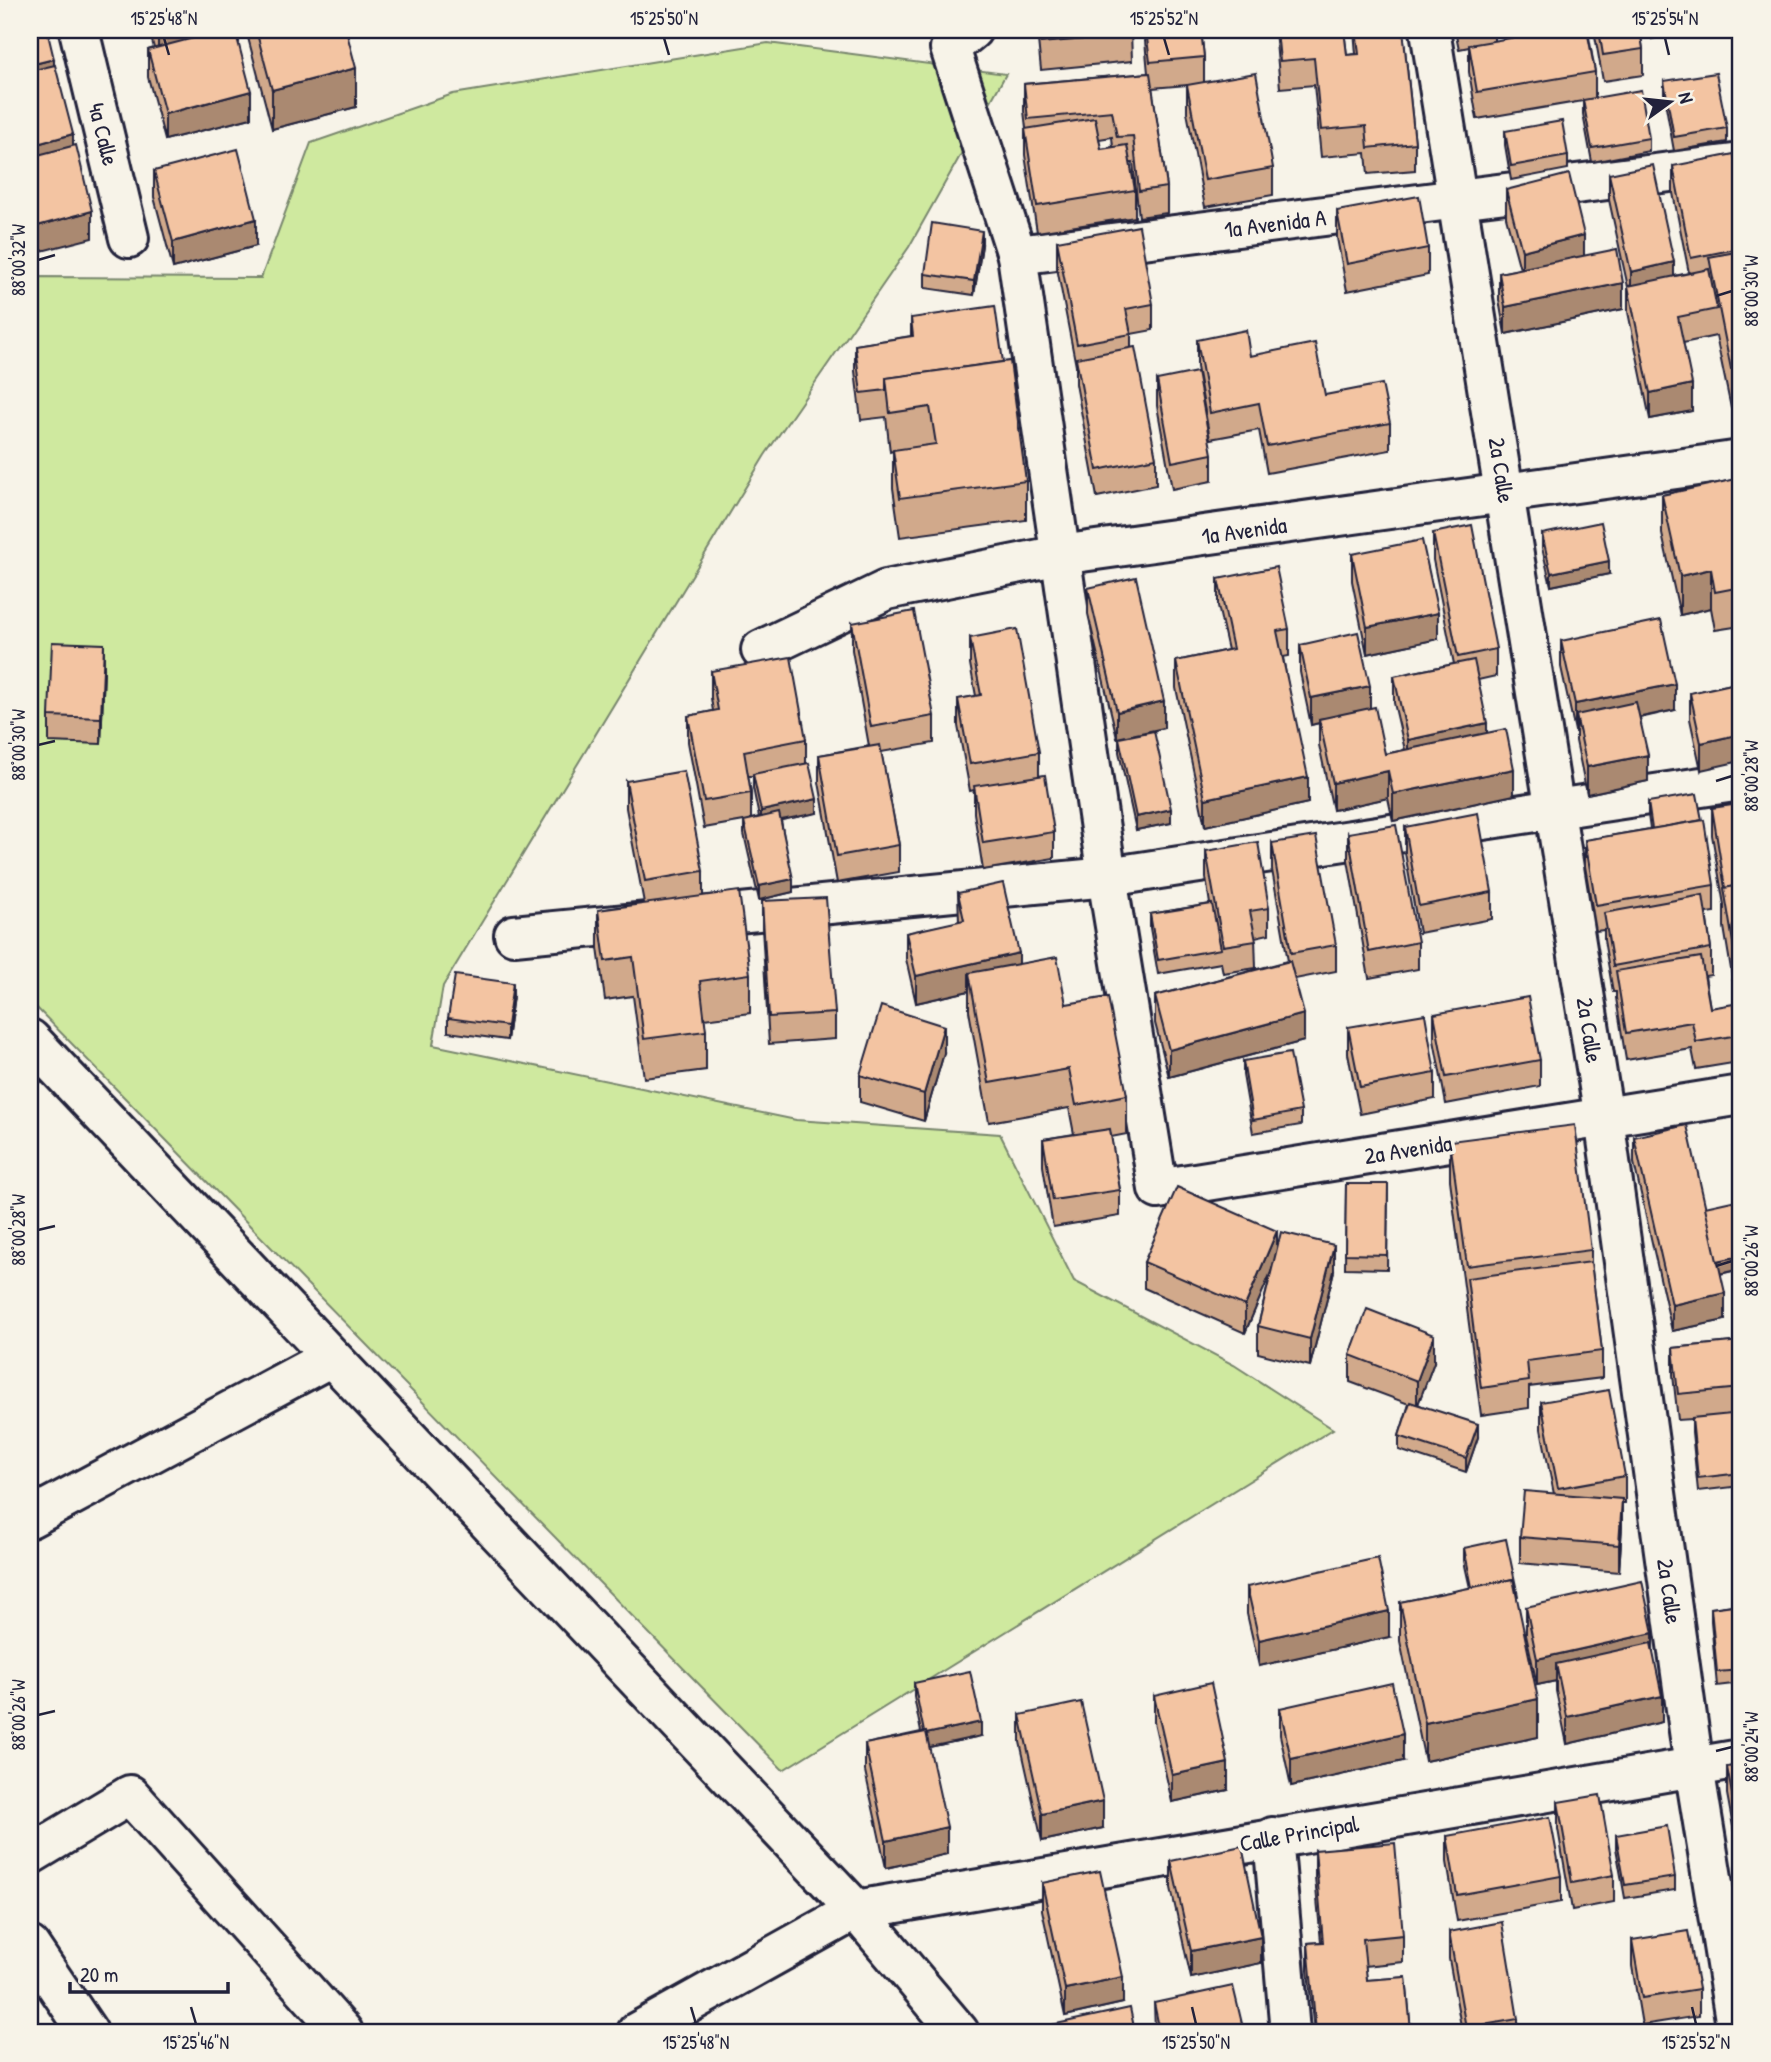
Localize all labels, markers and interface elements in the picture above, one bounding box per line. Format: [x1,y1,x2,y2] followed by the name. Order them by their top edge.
[131,6,197,31] text: 15°25'48"N
[630,6,698,31] text: 15°25'50"N
[1130,6,1198,31] text: 15°25'52"N
[1632,6,1698,31] text: 15°25'54"N
[1634,66,1704,136] north arrow
[1673,89,1700,106] text: N
[81,99,127,169] street label: 4a Calle
[1222,201,1328,245] street label: 1a Avenida A
[6,224,31,296] text: 88°00'32"W
[1739,255,1764,327] text: 88°00'30"W
[1482,435,1522,505] street label: 2a Calle
[1199,509,1289,551] street label: 1a Avenida
[6,709,31,781] text: 88°00'30"W
[1739,740,1764,812] text: 88°00'28"W
[1570,995,1610,1065] street label: 2a Calle
[1362,1127,1454,1171] street label: 2a Avenida
[6,1194,31,1266] text: 88°00'28"W
[1739,1226,1764,1297] text: 88°00'26"W
[1650,1556,1690,1626] street label: 2a Calle
[6,1680,31,1751] text: 88°00'26"W
[1739,1712,1764,1782] text: 88°00'24"W
[1237,1807,1362,1859] street label: Calle Principal
[70,1950,228,1994] scale bar
[80,1960,118,1989] text: 20 m
[163,2030,229,2055] text: 15°25'46"N
[663,2030,729,2055] text: 15°25'48"N
[1162,2030,1230,2055] text: 15°25'50"N
[1662,2030,1730,2055] text: 15°25'52"N

